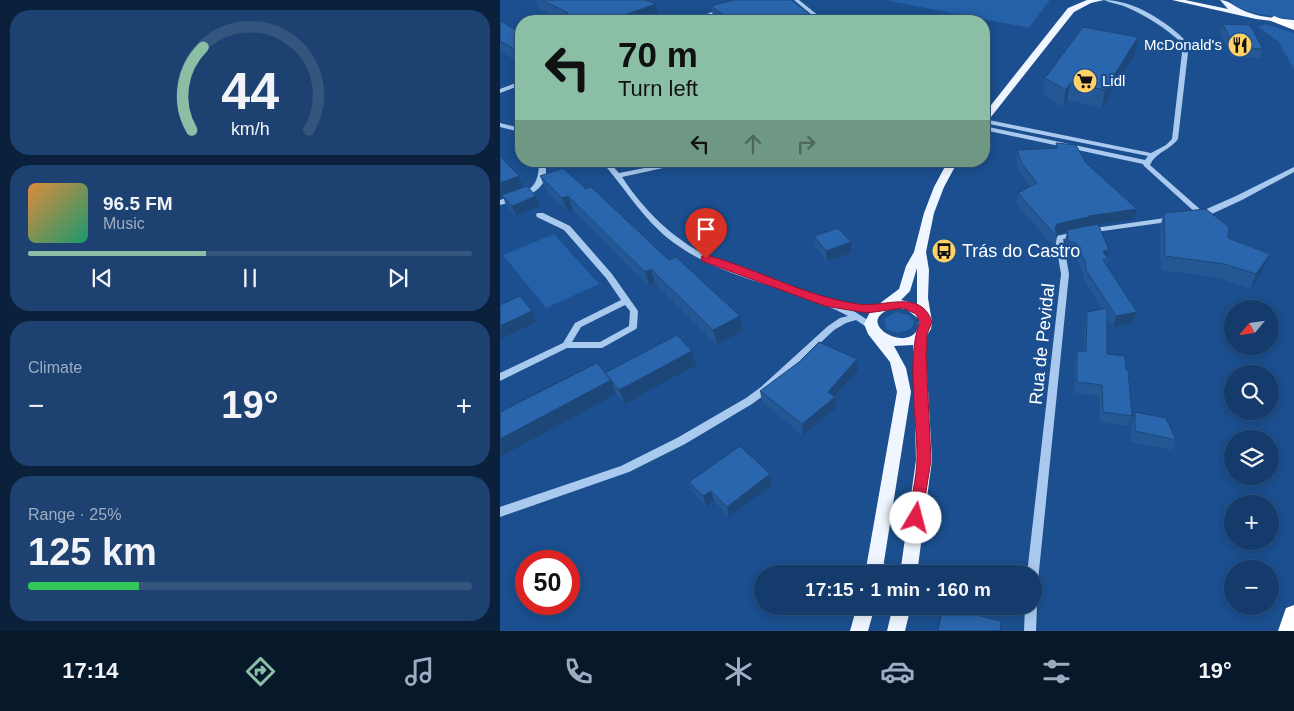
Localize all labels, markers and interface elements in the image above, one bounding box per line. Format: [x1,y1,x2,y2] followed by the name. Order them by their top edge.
[1227,32,1253,58] restaurant icon: McDonald's
[535,35,600,100] icon: left
[618,35,698,74] text: 70 m
[1144,36,1222,53] place label: McDonald's
[221,62,279,120] text: 44
[1072,68,1098,94] supermarket icon: Lidl
[1102,72,1125,89] place label: Lidl
[618,76,698,101] text: Turn left
[231,119,269,139] text: km/h
[686,130,714,158] icon: left
[739,130,767,158] icon: ahead
[792,130,820,158] icon: right
[103,193,173,214] text: 96.5 FM
[685,208,727,259] pin
[103,215,145,232] text: Music
[692,215,720,243] icon: arrive
[931,238,957,264] bus stop icon: Trás do Castro
[962,241,1080,261] place label: Trás do Castro
[88,264,116,292] icon: previous
[236,264,264,292] icon: pause
[384,264,412,292] icon: next
[1026,282,1058,406] street label: Rua de Pevidal
[1224,300,1279,355] north arrow
[1224,300,1279,615] map controls
[28,359,82,376] text: Climate
[1224,365,1279,420] button: search
[221,384,279,426] text: 19°
[28,390,44,421] text: −
[456,390,472,421] text: +
[1224,430,1279,485] button: layers
[889,491,941,543] position arrow
[1224,495,1279,550] button: +
[28,506,121,523] text: Range · 25%
[28,531,157,573] text: 125 km
[515,550,580,615] speed limit sign: 50
[1224,560,1279,615] button: −
[805,579,991,600] text: 17:15 · 1 min · 160 m
[243,654,278,689] icon: directions
[402,654,437,689] icon: music
[561,654,596,689] icon: phone
[721,654,756,689] icon: climate
[880,654,915,689] icon: car
[1039,654,1074,689] icon: filters
[62,658,118,683] text: 17:14
[1199,658,1232,683] text: 19°

